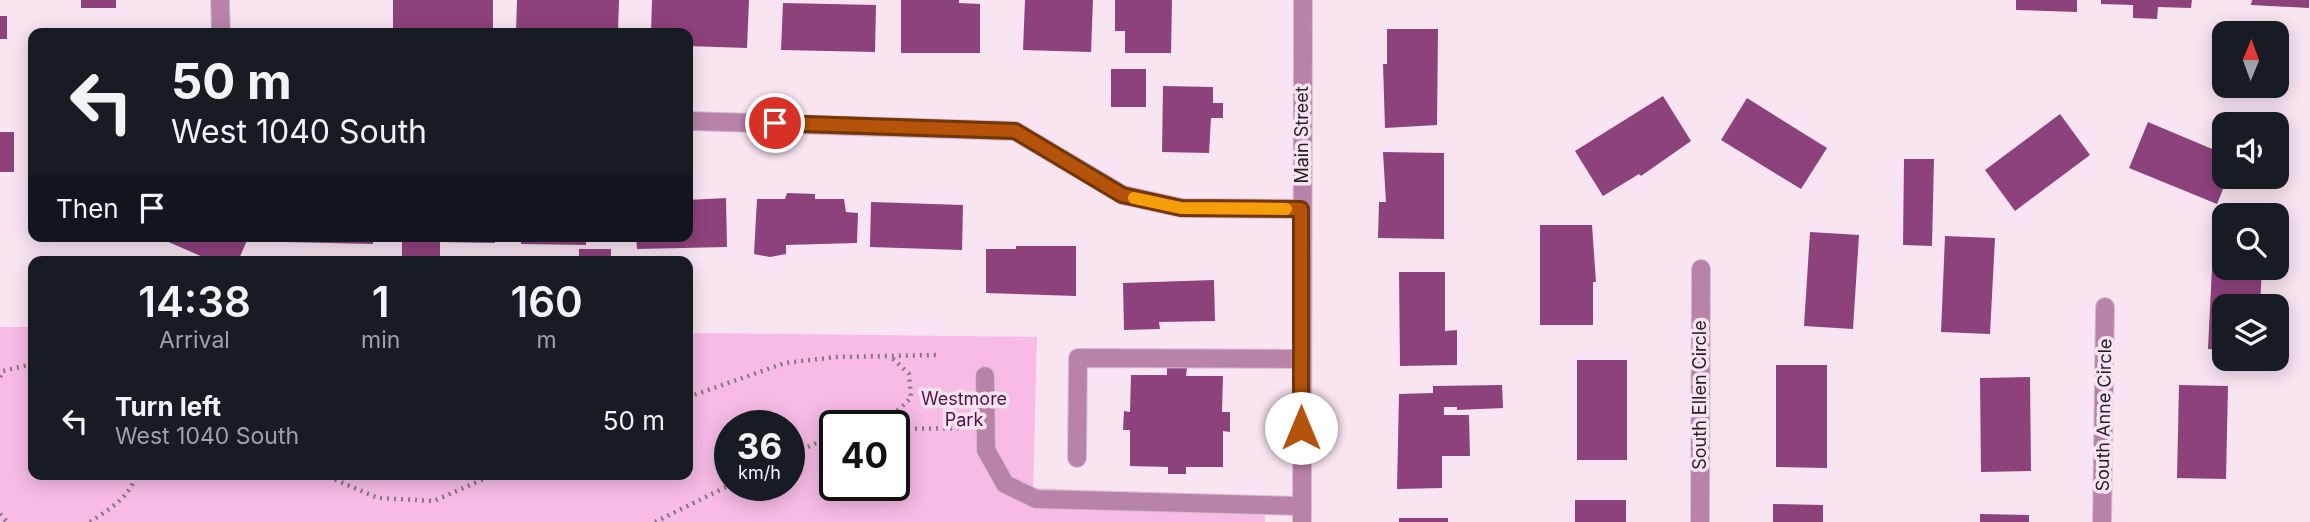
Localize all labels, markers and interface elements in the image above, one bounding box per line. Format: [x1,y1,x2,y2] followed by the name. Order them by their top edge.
[2212,21,2289,98] north arrow
[2212,21,2289,371] map controls
[171,52,292,111] text: 50 m
[56,56,147,147] icon: left
[1291,86,1312,184] street label: Main Street
[745,93,805,153] pin
[756,104,794,142] icon: arrive
[171,112,427,151] text: West 1040 South
[2212,112,2289,189] button: sound
[133,189,171,227] icon: arrive
[56,193,119,224] text: Then
[2212,203,2289,280] button: search
[138,276,251,327] text: 14:38
[372,276,390,327] text: 1
[510,276,583,327] text: 160
[2212,294,2289,371] button: layers
[1689,320,1710,470] street label: South Ellen Circle
[159,326,230,354] text: Arrival
[361,326,400,354] text: min
[537,326,557,354] text: m
[2092,338,2115,492] street label: South Anne Circle
[921,388,1007,430] park label: Westmore Park
[115,391,221,422] text: Turn left
[1264,391,1338,465] position arrow
[56,402,94,440] icon: left
[603,405,665,436] text: 50 m
[819,410,910,501] speed limit sign: 40
[115,422,299,450] text: West 1040 South
[737,425,782,467] text: 36
[738,462,781,483] text: km/h

